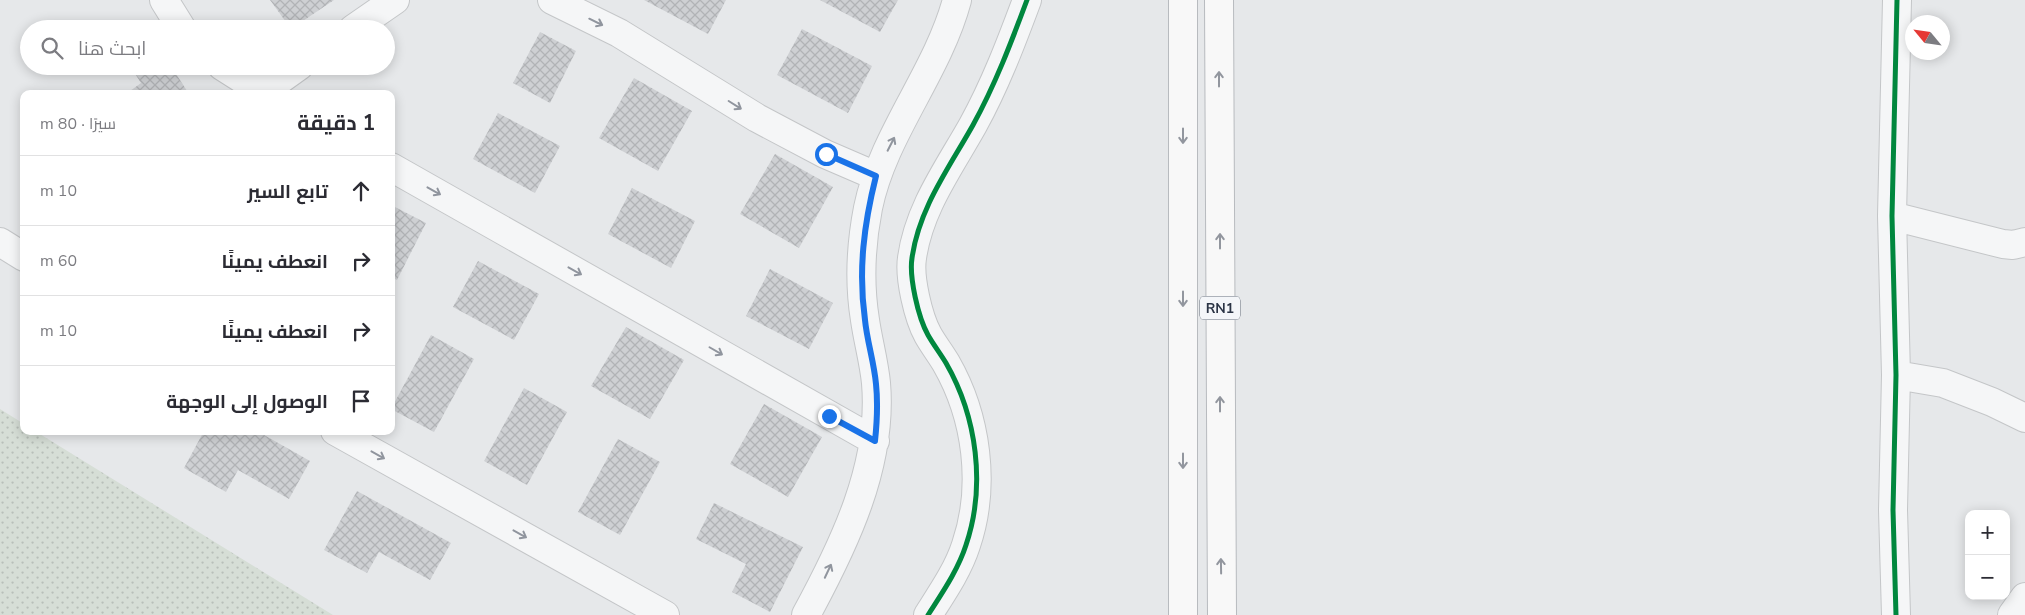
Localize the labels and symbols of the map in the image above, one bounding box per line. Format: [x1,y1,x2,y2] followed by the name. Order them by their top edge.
[1905,15,1950,60] north arrow
[588,17,603,27] one-way arrow
[1214,71,1224,88] one-way arrow
[728,100,742,110] one-way arrow
[1179,128,1188,144] one-way arrow
[887,137,896,152] one-way arrow
[815,143,838,166] route start
[426,186,441,196] one-way arrow
[1215,234,1225,250] one-way arrow
[567,267,582,276] one-way arrow
[1178,290,1188,306] one-way arrow
[1200,296,1240,320] road number: RN1
[709,346,724,356] one-way arrow
[1215,396,1225,412] one-way arrow
[818,405,841,428] route end
[370,451,385,460] one-way arrow
[1178,452,1188,469] one-way arrow
[512,530,526,540] one-way arrow
[1216,559,1226,575] one-way arrow
[824,564,833,579] one-way arrow

